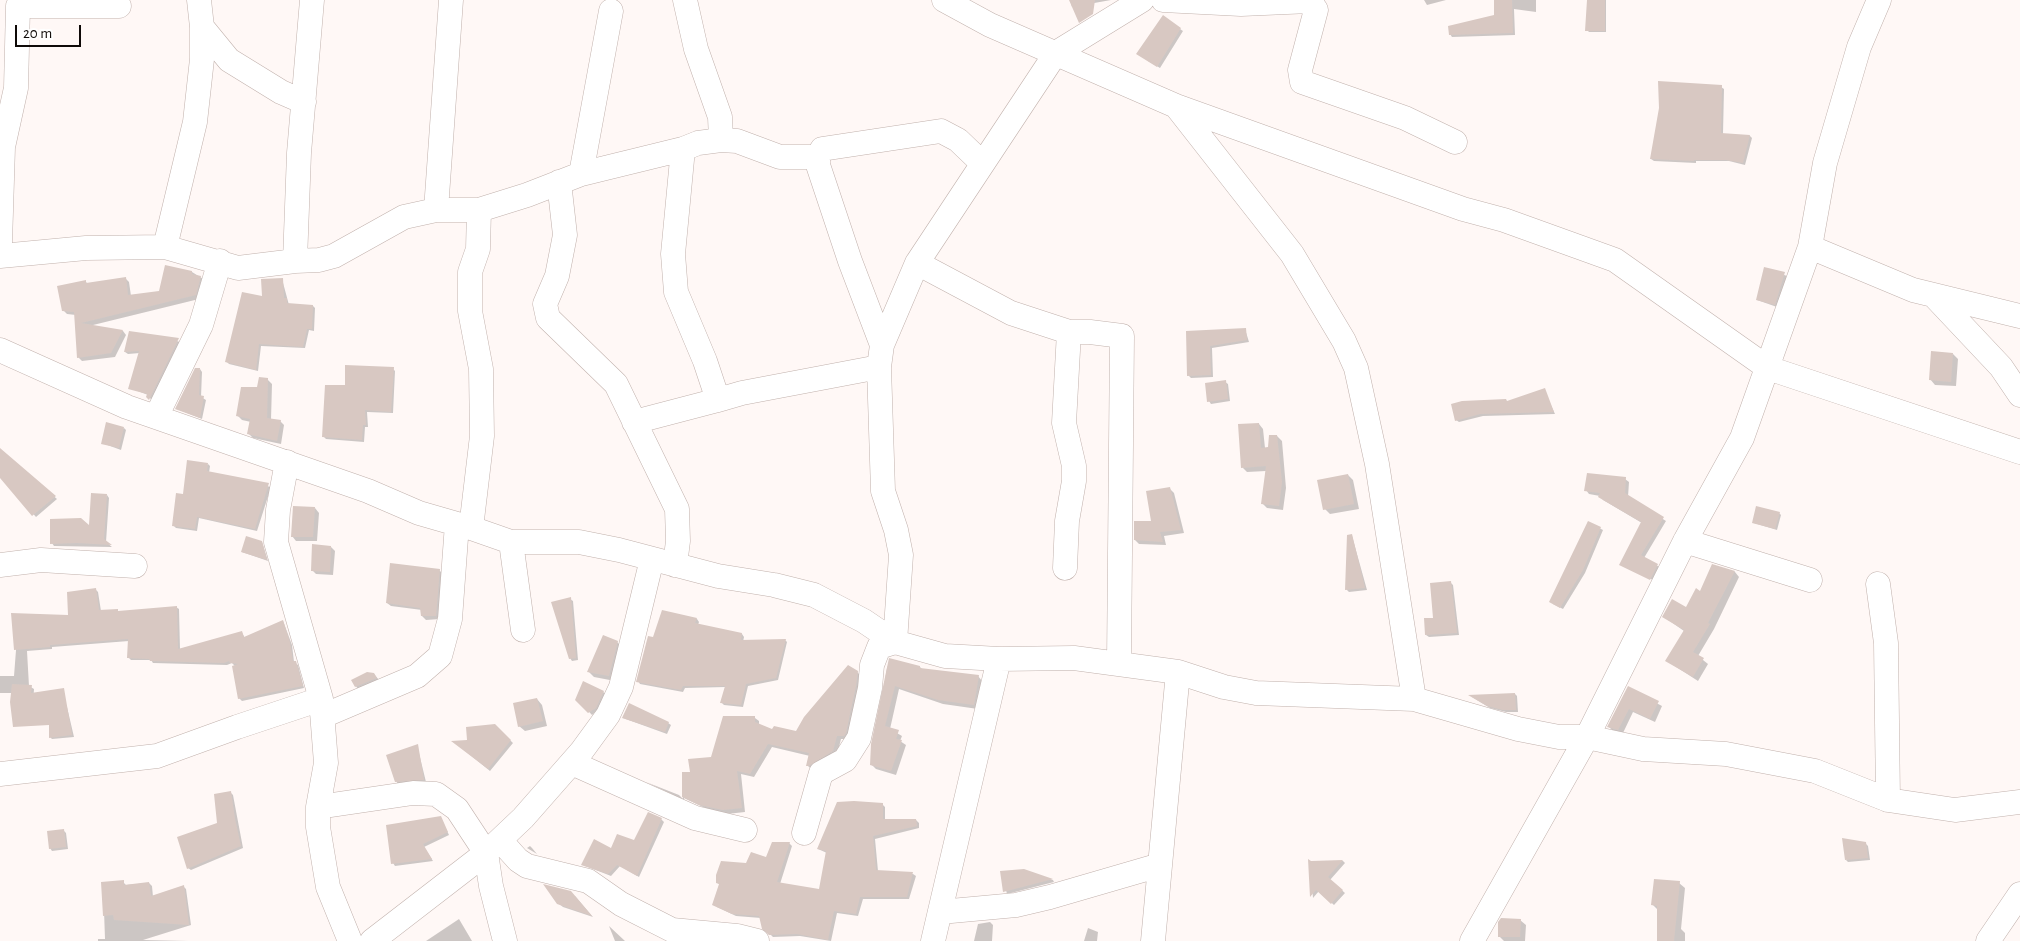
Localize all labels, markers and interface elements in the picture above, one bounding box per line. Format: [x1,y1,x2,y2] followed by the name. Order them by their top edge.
[18,15,84,47] scale bar
[23,26,52,41] text: 20 m

